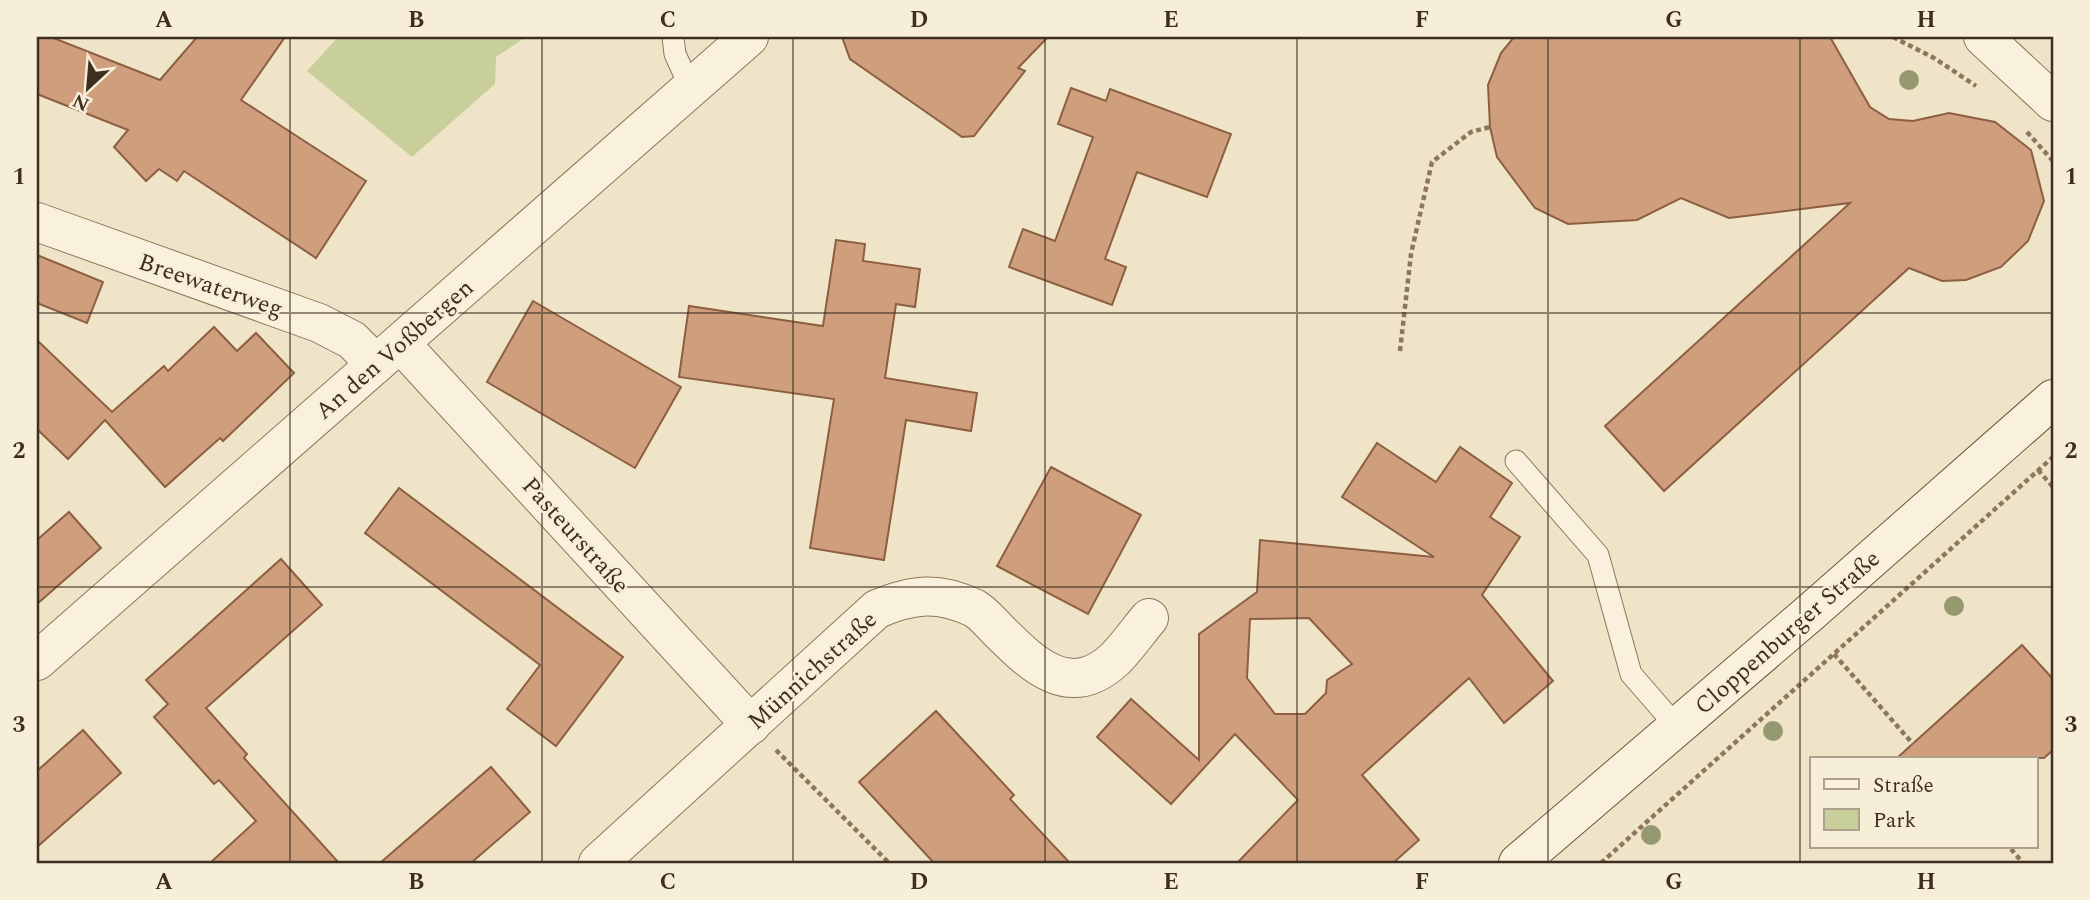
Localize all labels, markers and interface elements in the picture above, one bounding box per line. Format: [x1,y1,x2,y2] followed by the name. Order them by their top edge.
[155,3,173,38] text: A
[408,3,424,38] text: B
[660,3,676,38] text: C
[910,3,928,38] text: D
[1163,3,1179,38] text: E
[1415,3,1429,38] text: F
[1665,3,1683,38] text: G
[1916,3,1936,38] text: H
[52,52,122,122] north arrow
[68,85,95,118] text: N
[13,160,25,195] text: 1
[2065,160,2077,195] text: 1
[134,244,288,328] street label: Breewaterweg
[307,271,482,429] street label: An den Voßbergen
[13,434,26,469] text: 2
[2065,434,2078,469] text: 2
[513,469,638,602] street label: Pasteurstraße
[1687,542,1888,724] street label: Cloppenburger Straße
[740,603,886,739] street label: Münnichstraße
[13,708,26,743] text: 3
[2065,708,2078,743] text: 3
[1810,757,2038,848] legend
[1873,770,1934,802] text: Straße
[1873,805,1917,837] text: Park
[155,865,173,900] text: A
[408,865,424,900] text: B
[660,865,676,900] text: C
[910,865,928,900] text: D
[1163,865,1179,900] text: E
[1415,865,1429,900] text: F
[1665,865,1683,900] text: G
[1916,865,1936,900] text: H

